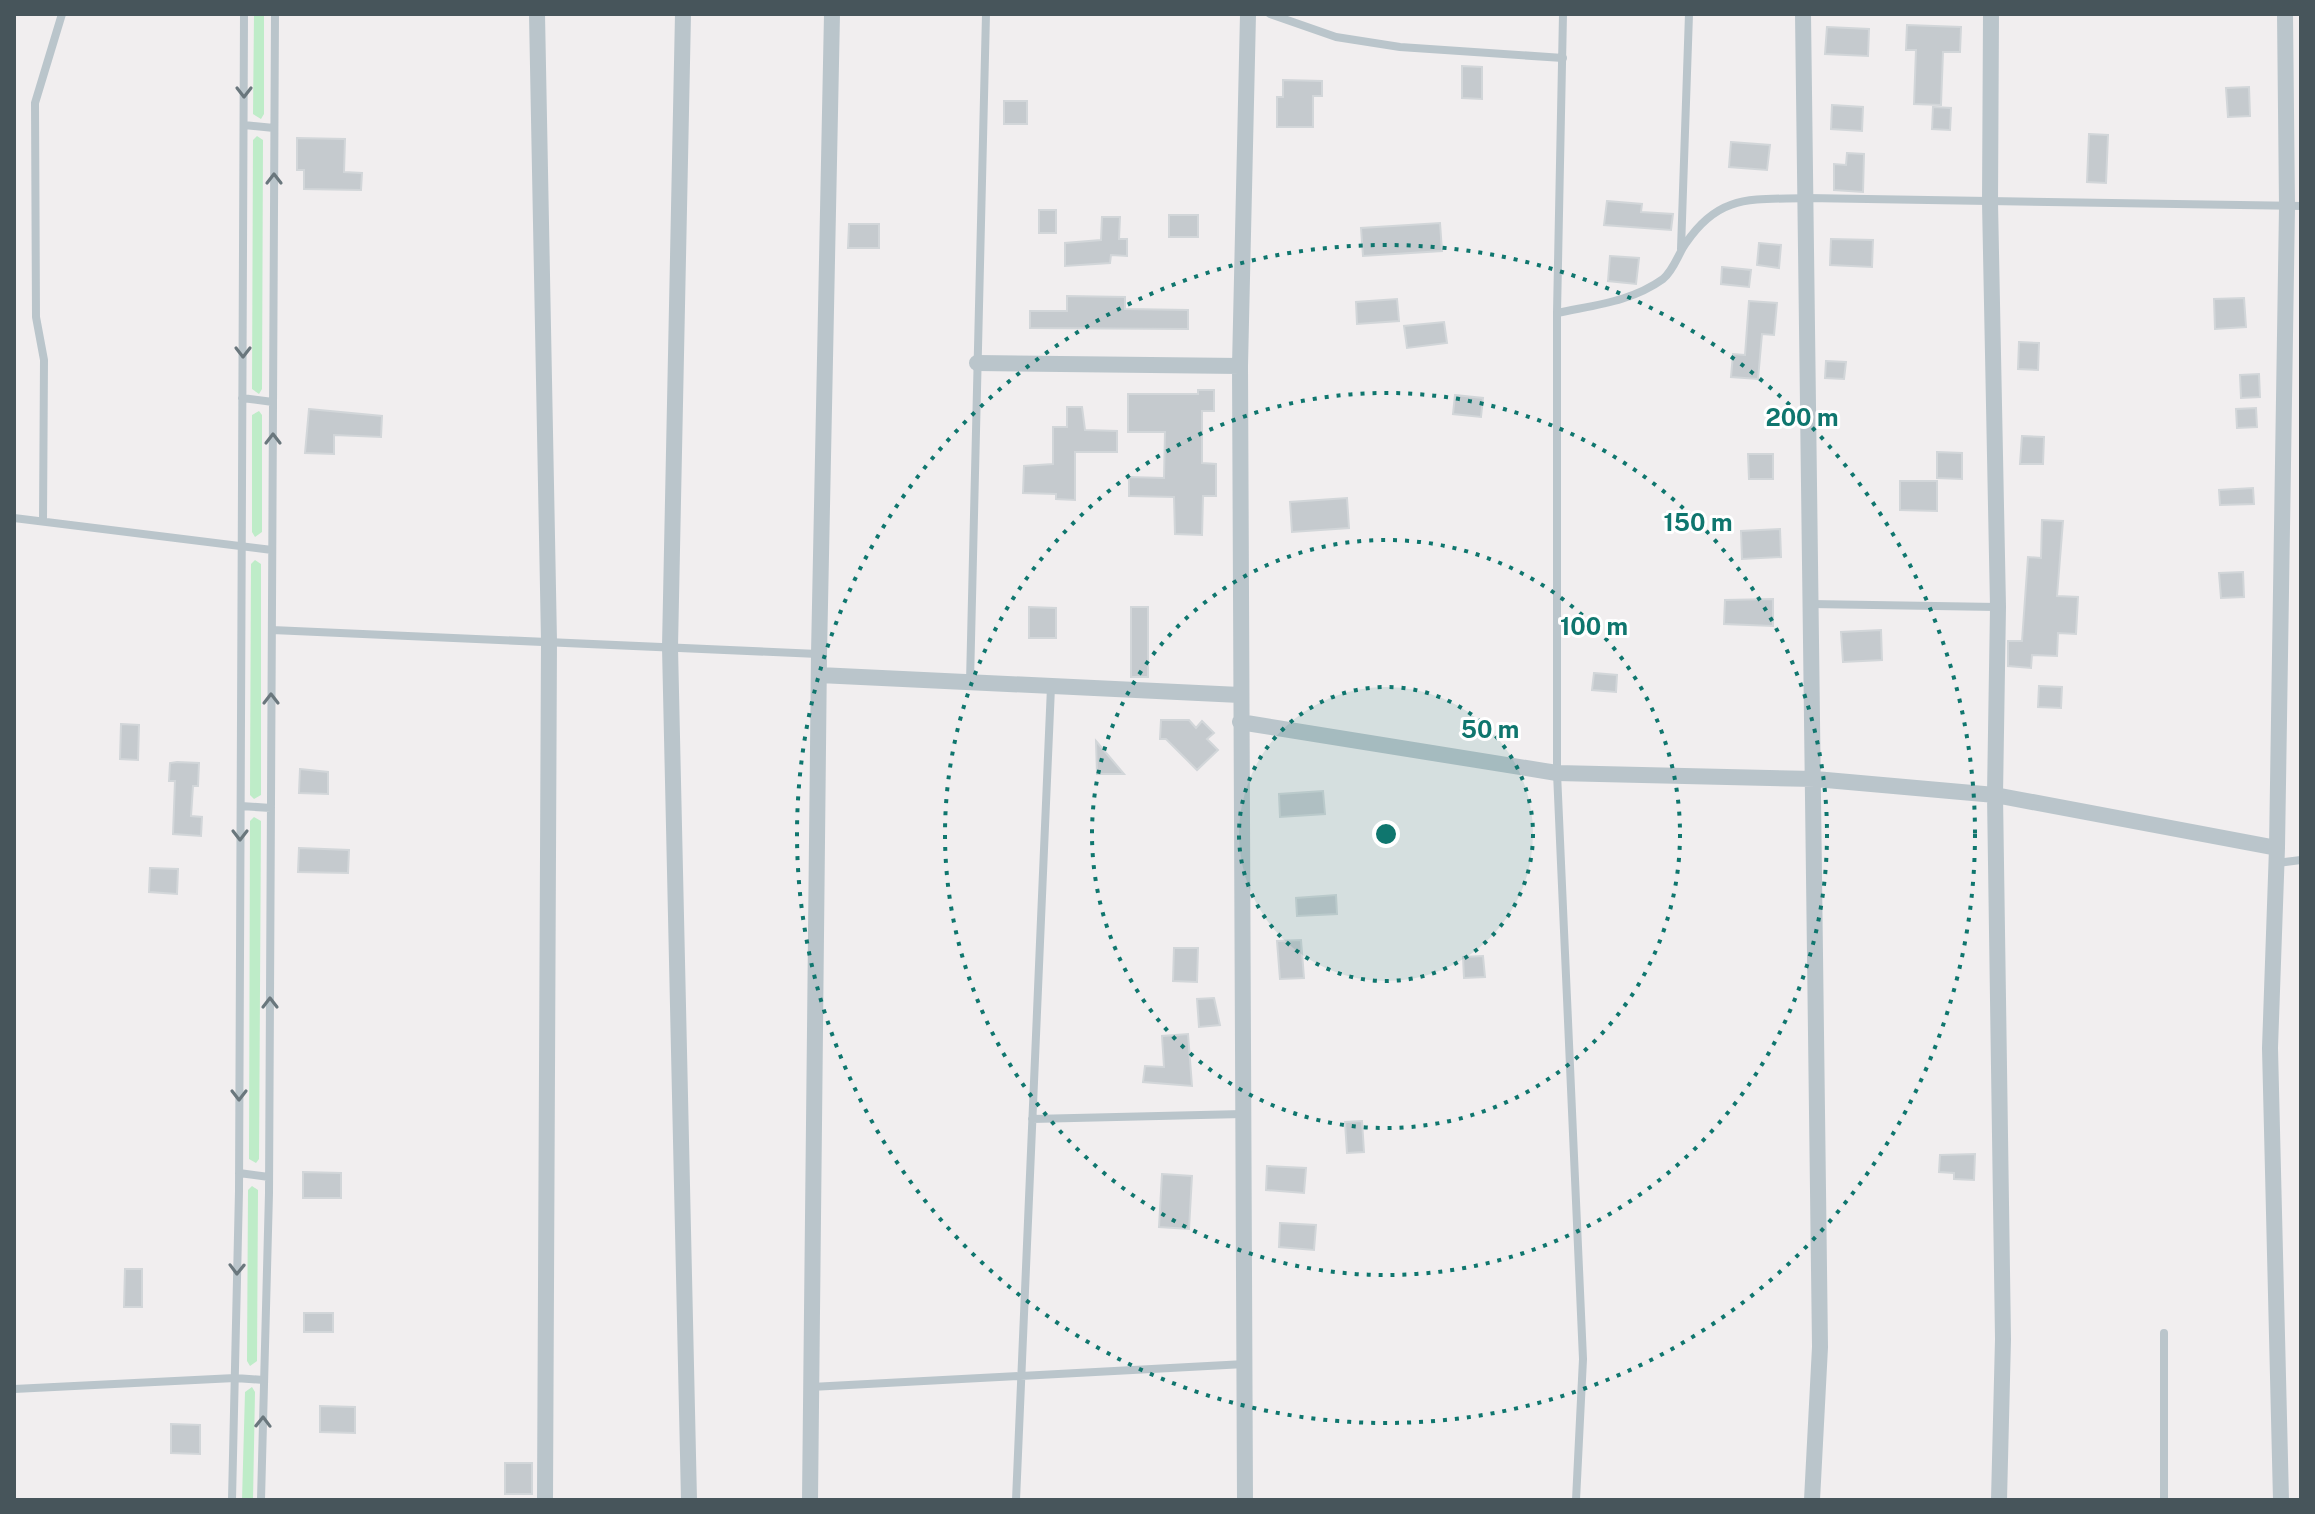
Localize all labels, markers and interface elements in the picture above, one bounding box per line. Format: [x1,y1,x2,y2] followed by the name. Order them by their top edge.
[235,86,253,99] one-way arrow
[265,172,283,185] one-way arrow
[234,346,252,359] one-way arrow
[1765,403,1839,431] text: 200 m
[264,432,281,445] one-way arrow
[1664,508,1732,536] text: 150 m
[1560,612,1628,640] text: 100 m
[262,692,280,705] one-way arrow
[1461,715,1519,743] text: 50 m
[1372,820,1400,848] centre of rings
[231,829,249,842] one-way arrow
[261,996,279,1009] one-way arrow
[230,1089,248,1102] one-way arrow
[228,1263,246,1276] one-way arrow
[255,1415,272,1428] one-way arrow

